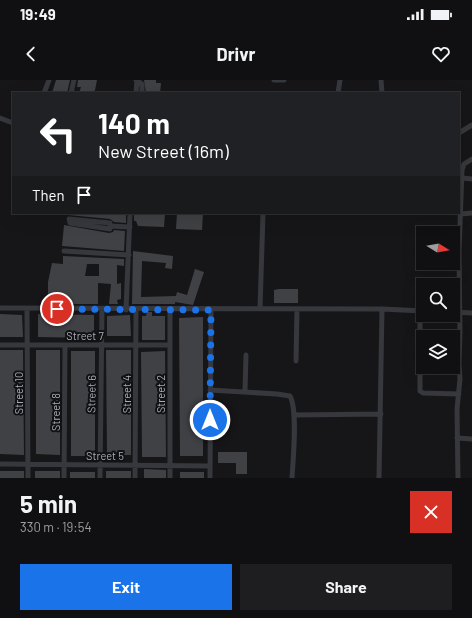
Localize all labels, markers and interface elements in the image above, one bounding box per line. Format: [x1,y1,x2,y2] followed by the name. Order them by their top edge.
[20,5,56,23] text: 19:49
[20,43,42,65] icon: back
[217,43,255,65] text: Drivr
[430,43,452,65] icon: heart
[98,106,170,140] text: 140 m
[32,108,84,160] icon: left
[98,140,229,162] text: New Street (16m)
[73,184,95,206] icon: arrive
[32,186,65,204] text: Then
[416,226,460,270] north arrow
[416,226,460,374] map controls
[416,278,460,322] button: search
[40,292,74,326] pin
[46,298,68,320] icon: arrive
[66,329,104,342] street label: Street 7
[416,330,460,374] button: layers
[12,372,25,414] street label: Street 10
[84,375,98,413] street label: Street 6
[120,375,133,413] street label: Street 4
[154,375,167,413] street label: Street 2
[49,393,62,431] street label: Street 8
[189,399,231,441] position arrow
[86,449,124,462] street label: Street 5
[20,489,77,518] text: 5 min
[410,491,452,533] button: close
[20,519,92,535] text: 330 m · 19:54
[20,564,232,610] button: Exit
[240,564,452,610] button: Share

